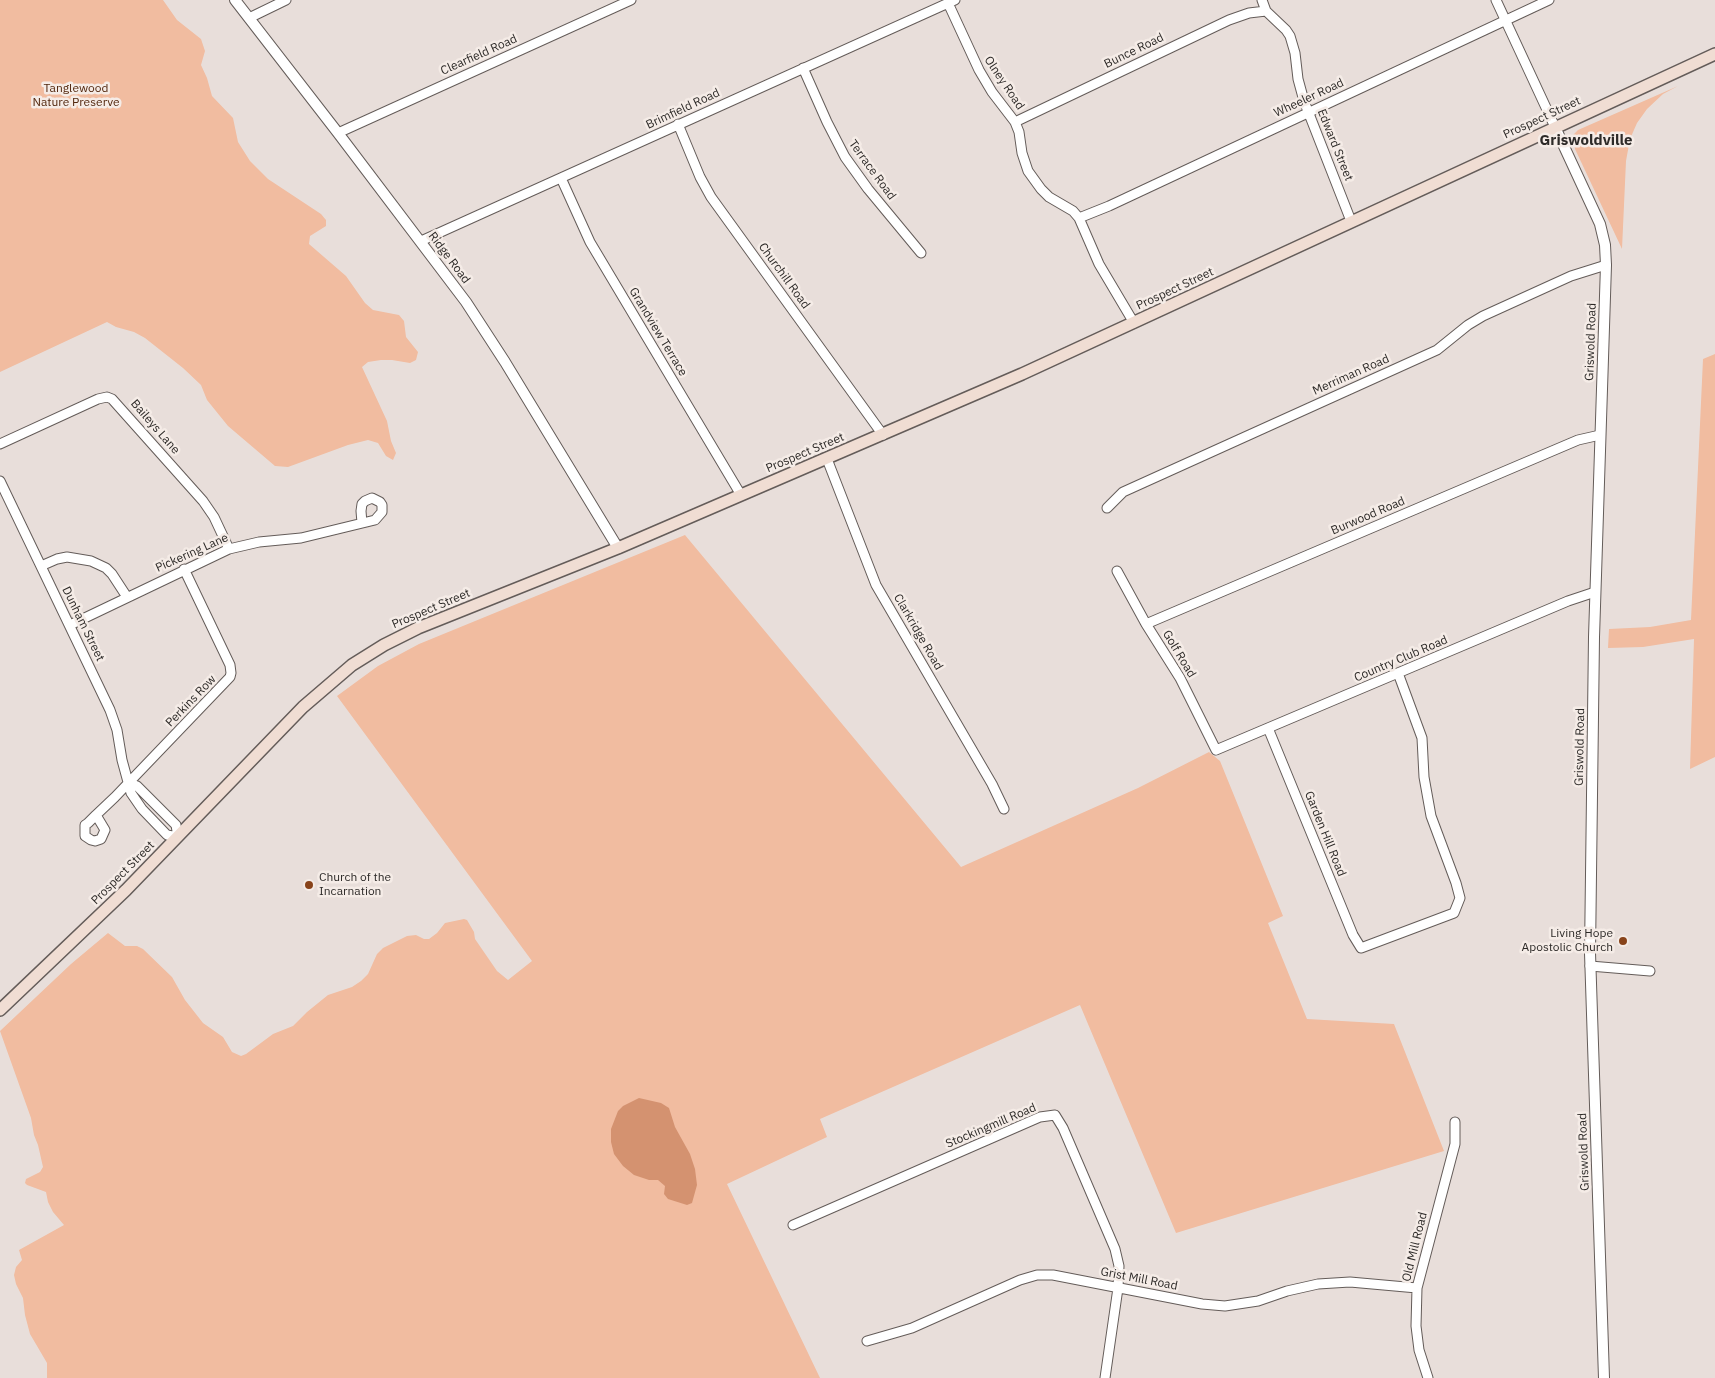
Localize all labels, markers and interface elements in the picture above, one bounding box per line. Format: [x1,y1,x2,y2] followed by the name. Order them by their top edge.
[1102,30,1166,72] street label: Bunce Road
[439,32,519,78] street label: Clearfield Road
[981,53,1027,113] street label: Olney Road
[1272,76,1346,120] street label: Wheeler Road
[32,82,120,110] park label: Tanglewood Nature Preserve
[644,86,722,132] street label: Brimfield Road
[1501,94,1583,142] street label: Prospect Street
[1314,107,1356,183] street label: Edward Street
[1540,132,1632,150] district label: Griswoldville
[845,137,899,203] street label: Terrace Road
[425,229,473,287] street label: Ridge Road
[755,240,813,312] street label: Churchill Road
[1134,265,1216,313] street label: Prospect Street
[626,285,690,379] street label: Grandview Terrace
[1582,303,1600,381] street label: Griswold Road
[1310,352,1392,398] street label: Merriman Road
[127,397,183,457] street label: Baileys Lane
[764,430,846,476] street label: Prospect Street
[1329,494,1407,538] street label: Burwood Road
[153,531,231,575] street label: Pickering Lane
[59,584,107,664] street label: Dunham Street
[390,586,472,632] street label: Prospect Street
[890,591,946,673] street label: Clarkridge Road
[1159,628,1199,680] street label: Golf Road
[1352,633,1450,685] street label: Country Club Road
[163,672,219,730] street label: Perkins Row
[1572,708,1588,786] street label: Griswold Road
[1301,789,1349,879] street label: Garden Hill Road
[88,838,158,908] street label: Prospect Street
[319,871,391,899] place label: Church of the Incarnation
[303,879,315,891] marker: Church of the Incarnation
[1522,927,1613,955] place label: Living Hope Apostolic Church
[1617,935,1629,947] marker: Living Hope Apostolic Church
[944,1100,1038,1152] street label: Stockingmill Road
[1575,1113,1593,1191] street label: Griswold Road
[1399,1211,1431,1283] street label: Old Mill Road
[1099,1264,1179,1294] street label: Grist Mill Road

